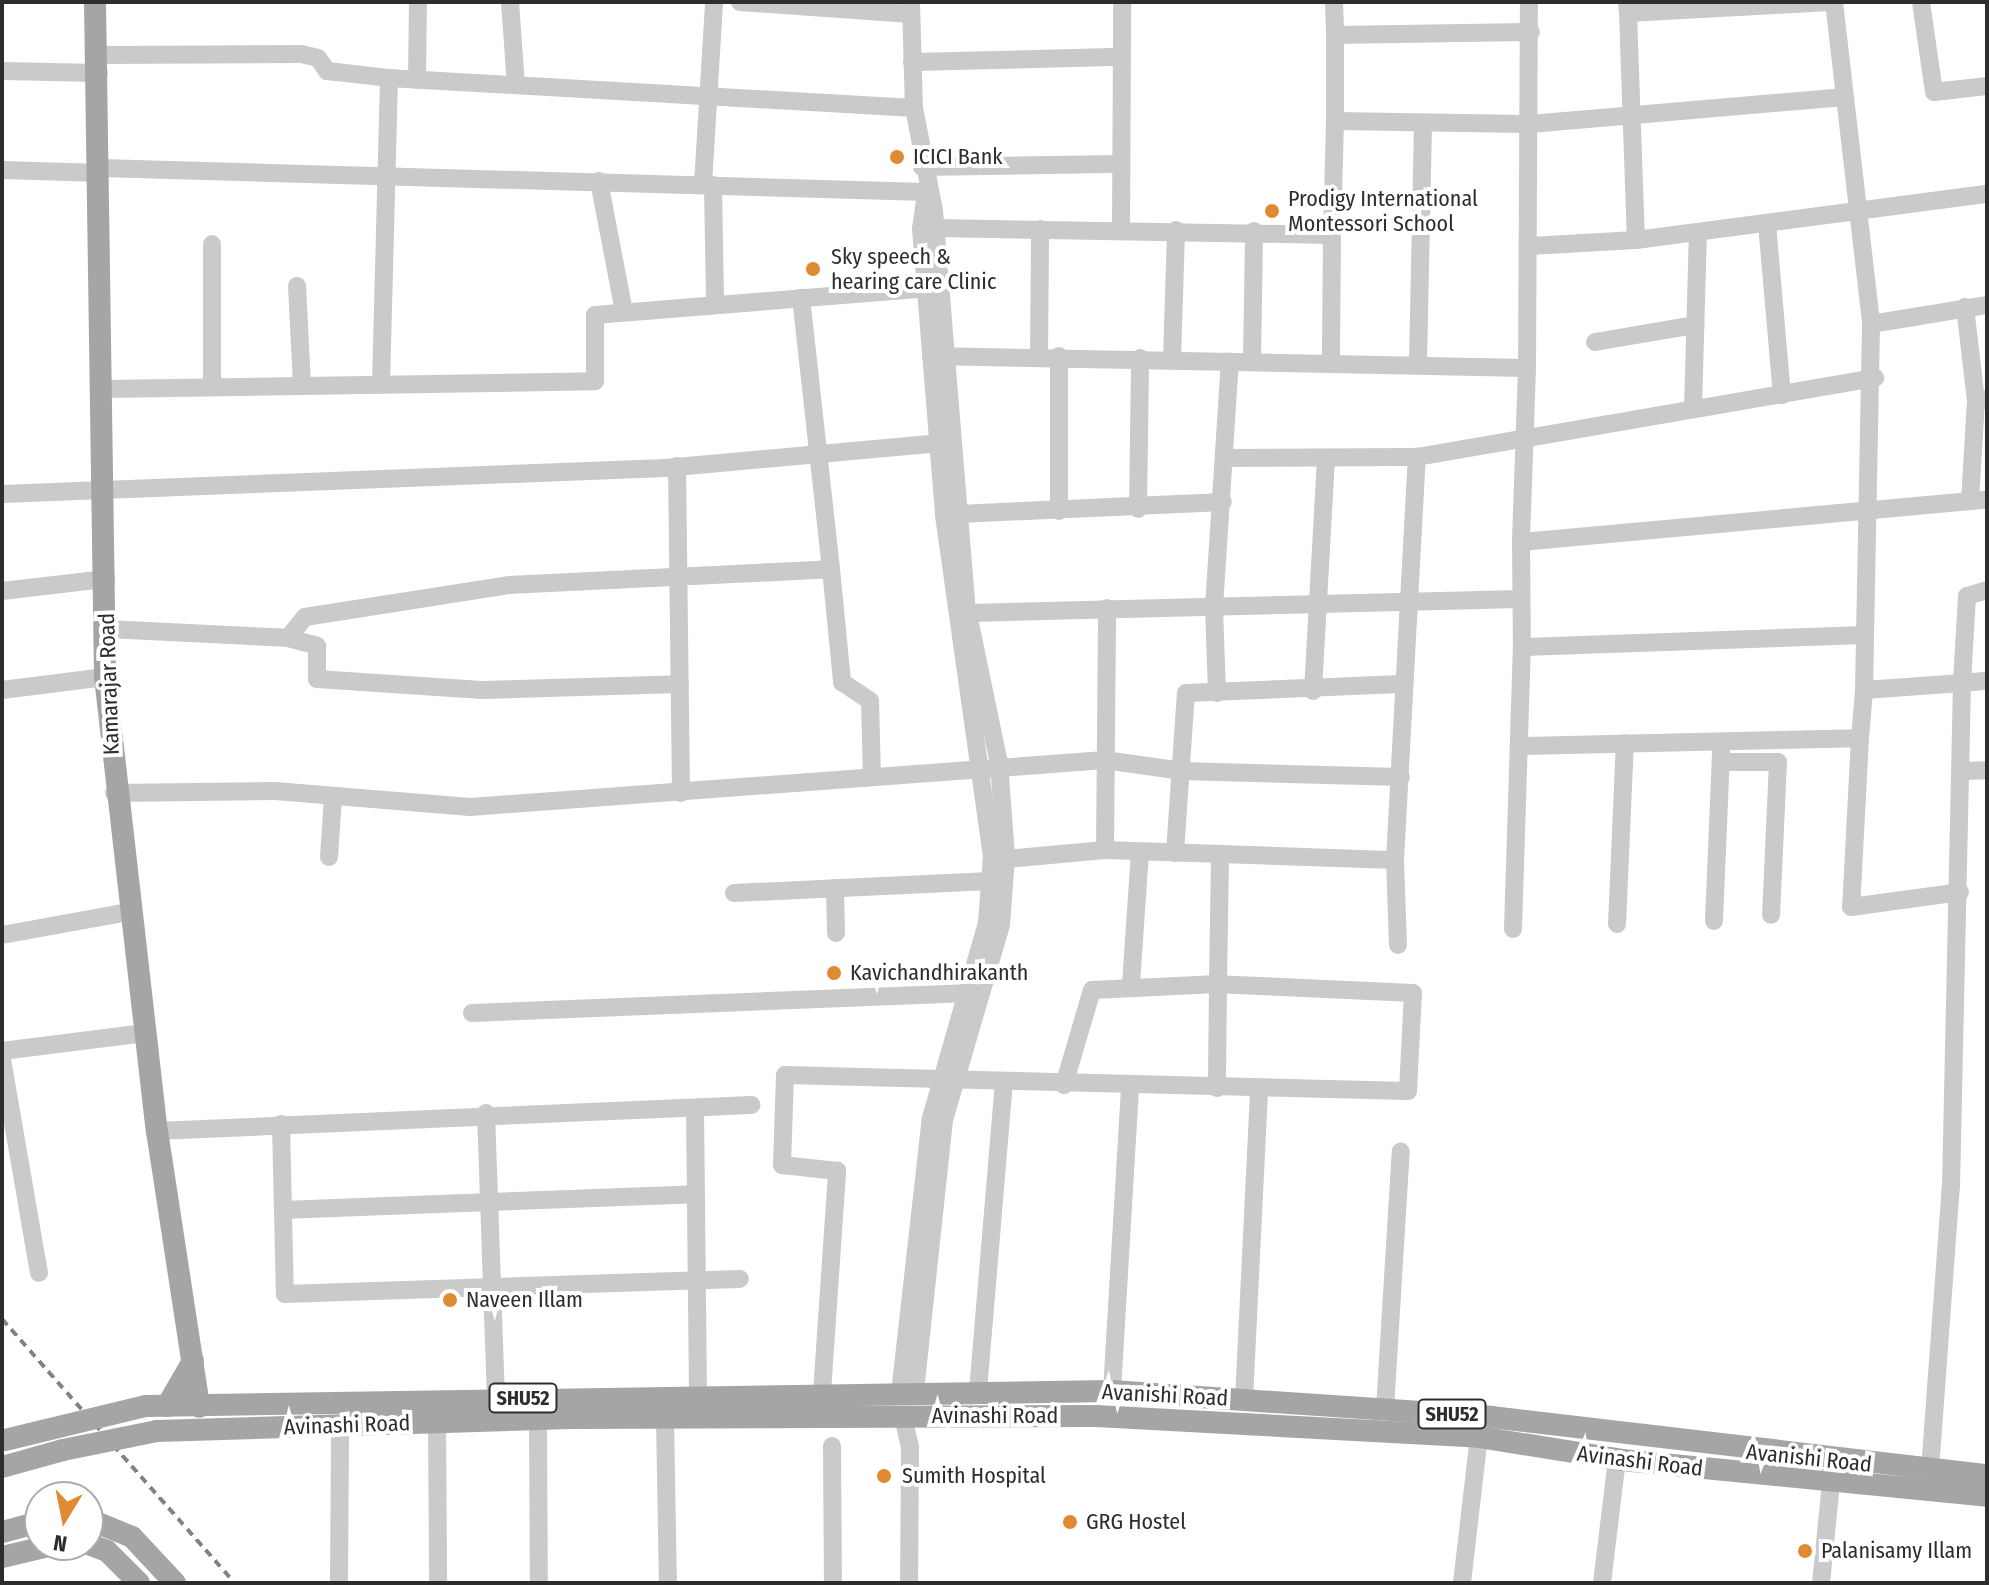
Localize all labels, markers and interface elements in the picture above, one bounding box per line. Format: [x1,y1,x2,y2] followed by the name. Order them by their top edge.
[913,144,1002,170] place label: ICICI Bank
[888,148,906,166] marker: ICICI Bank
[1288,185,1478,236] place label: Prodigy International Montessori School
[1263,202,1281,220] marker: Prodigy International Montessori School
[831,243,996,294] place label: Sky speech & hearing care Clinic
[802,258,824,280] marker: Sky speech & hearing care Clinic
[93,612,125,756] street label: Kamarajar Road
[850,960,1028,986] place label: Kavichandhirakanth
[825,964,843,982] marker: Kavichandhirakanth
[466,1287,583,1313] place label: Naveen Illam
[441,1291,459,1309] marker: Naveen Illam
[1101,1379,1229,1411] street label: Avanishi Road
[487,1382,559,1414] road number: SHU52
[1416,1398,1488,1430] road number: SHU52
[932,1403,1058,1429] street label: Avinashi Road
[283,1410,411,1440] street label: Avinashi Road
[1745,1438,1873,1478] street label: Avanishi Road
[1576,1440,1704,1482] street label: Avinashi Road
[902,1463,1046,1489] place label: Sumith Hospital
[873,1465,895,1487] marker: Sumith Hospital
[24,1481,104,1561] north arrow
[1086,1509,1186,1535] place label: GRG Hostel
[1061,1513,1079,1531] marker: GRG Hostel
[51,1529,69,1558] text: N
[1821,1538,1972,1564] place label: Palanisamy Illam
[1796,1542,1814,1560] marker: Palanisamy Illam

